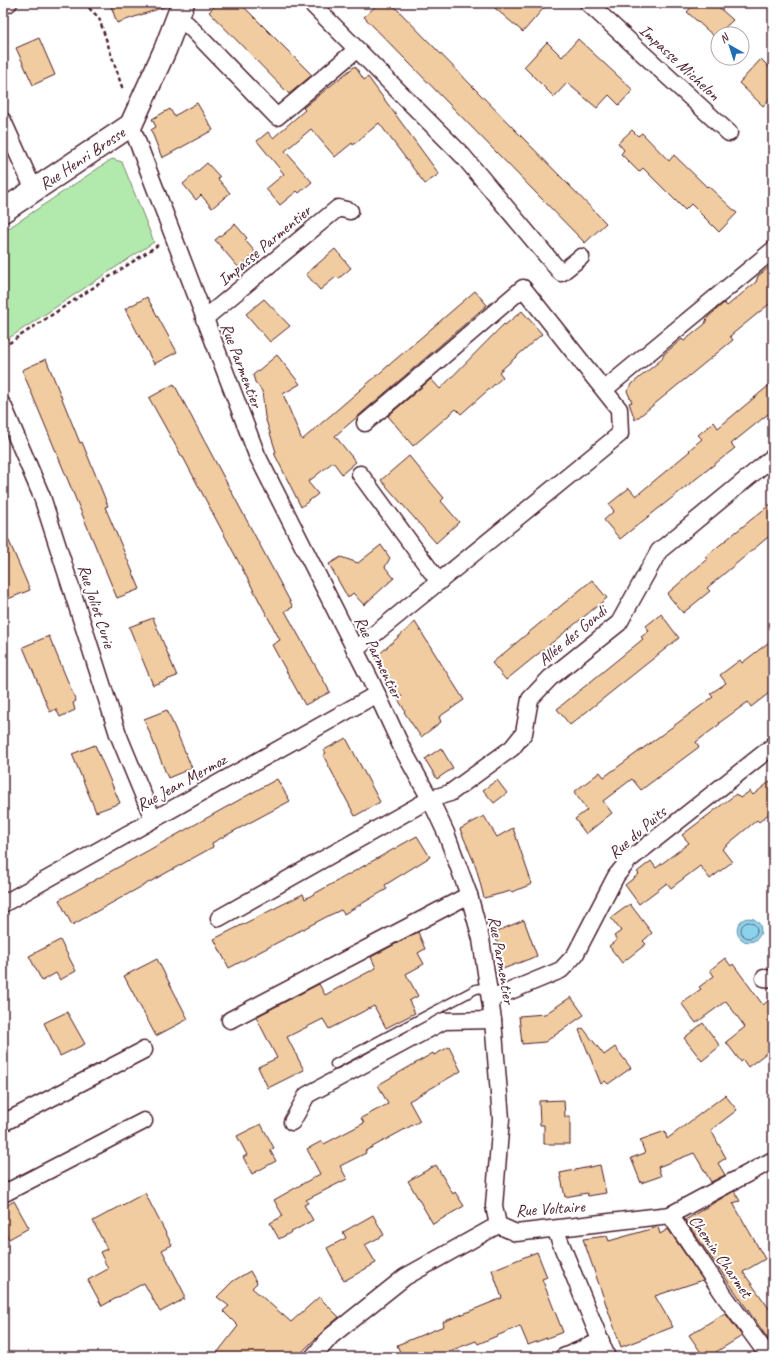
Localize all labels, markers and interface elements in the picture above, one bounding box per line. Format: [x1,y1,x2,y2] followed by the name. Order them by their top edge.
[635,20,725,105] street label: Impasse Michelon
[710,26,750,66] north arrow
[717,29,732,46] text: N
[35,121,130,195] street label: Rue Henri Brosse
[214,199,316,290] street label: Impasse Parmentier
[216,320,268,412] street label: Rue Parmentier
[73,562,120,652] street label: Rue Joliot Curie
[534,599,612,670] street label: Allée des Gondi
[350,613,408,703] street label: Rue Parmentier
[133,748,231,816] street label: Rue Jean Mermoz
[604,800,672,863] street label: Rue du Puits
[483,915,520,1008] street label: Rue Parmentier
[515,1196,587,1221] street label: Rue Voltaire
[684,1211,758,1304] street label: Chemin Charmet

